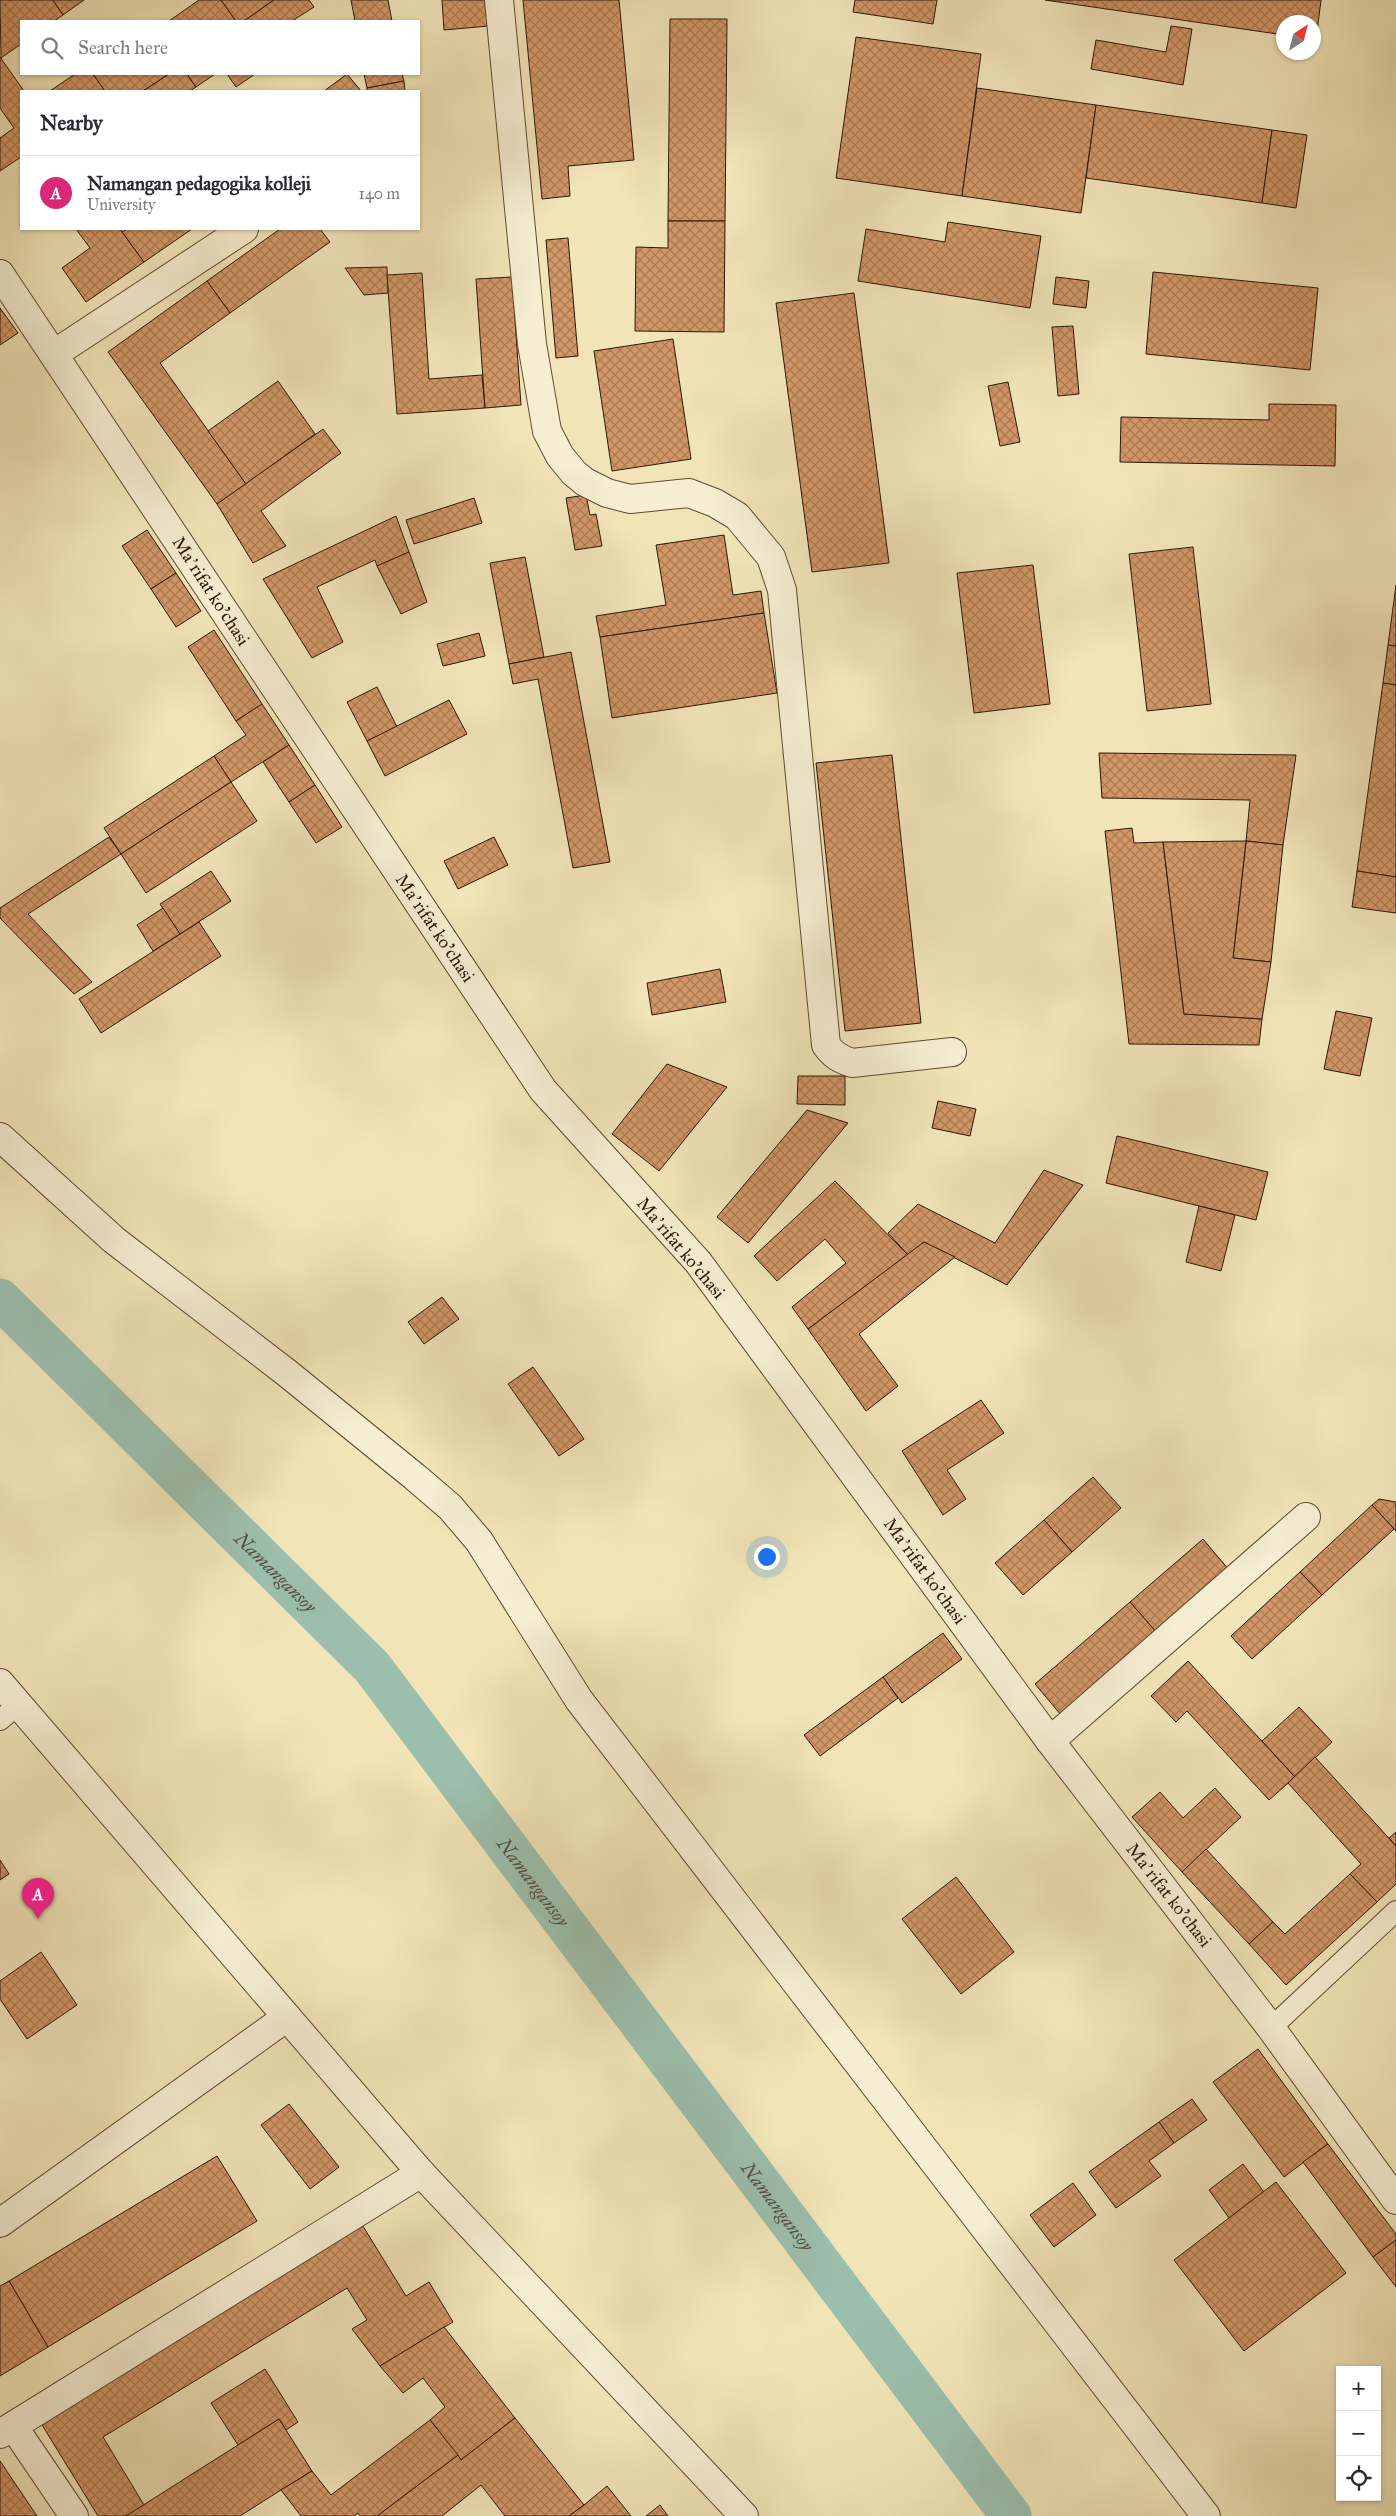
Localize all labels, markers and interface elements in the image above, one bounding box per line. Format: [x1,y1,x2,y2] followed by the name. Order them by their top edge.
[1276,15,1321,60] north arrow
[20,20,420,75] search box
[38,34,66,62] icon: search
[78,36,168,59] text: Search here
[40,110,103,136] text: Nearby
[87,172,311,195] text: Namangan pedagogika kolleji
[51,184,61,203] text: A
[359,184,400,203] text: 140 m
[87,195,156,214] text: University
[167,532,255,650] street label: Maʼrifat ko'chasi
[391,870,479,986] street label: Maʼrifat ko'chasi
[632,1193,730,1303] street label: Maʼrifat ko'chasi
[879,1514,971,1629] street label: Maʼrifat ko'chasi
[229,1526,322,1618] water label: Namangansoy
[754,1544,780,1570] your location
[492,1832,575,1932] water label: Namangansoy
[1122,1839,1217,1951] street label: Maʼrifat ko'chasi
[22,1878,54,1919] pin: A
[736,2156,819,2256] water label: Namangansoy
[1336,2366,1381,2501] map controls
[1336,2366,1381,2411] button: +
[1336,2411,1381,2456] button: −
[1336,2456,1381,2501] button: locate

